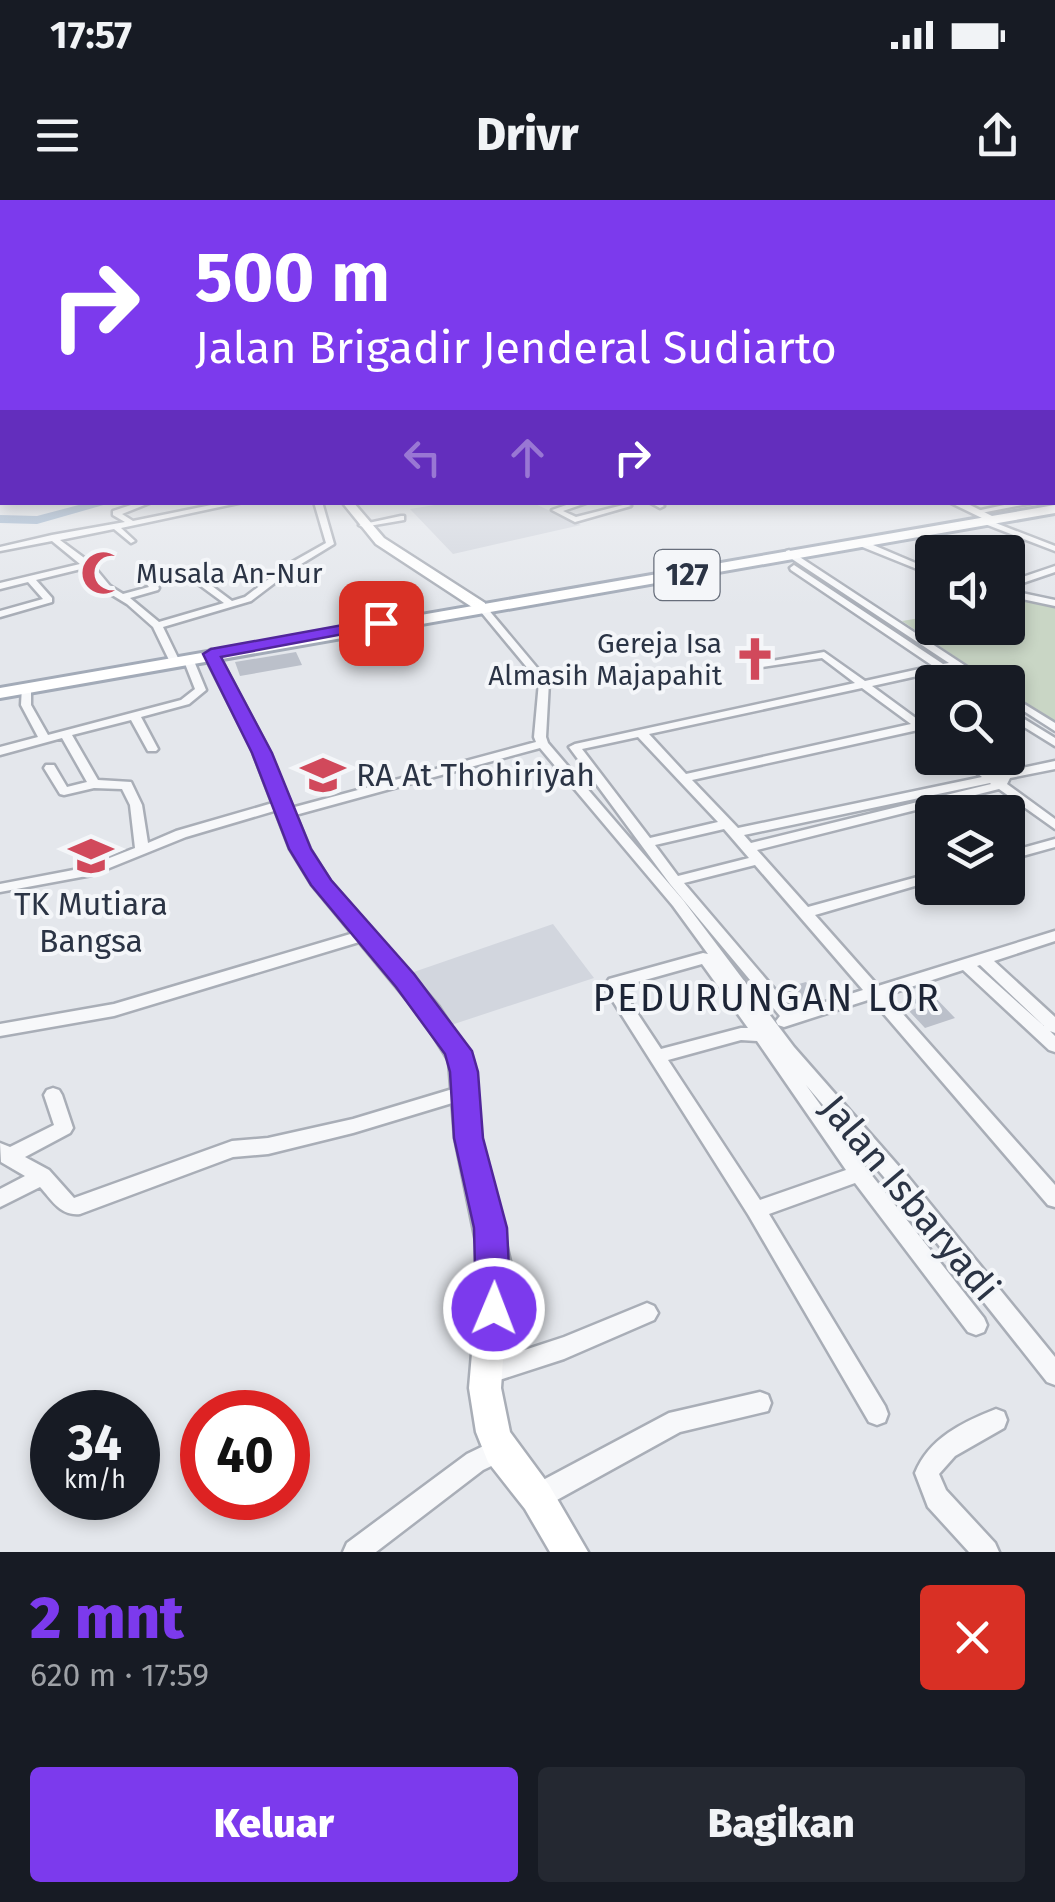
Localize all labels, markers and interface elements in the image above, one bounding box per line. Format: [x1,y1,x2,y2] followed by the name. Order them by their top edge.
[50,12,132,58] text: 17:57
[30,108,85,163] icon: menu
[477,108,578,162] text: Drivr
[970,108,1025,163] icon: share
[195,236,390,320] text: 500 m
[30,240,160,370] icon: right
[195,321,837,375] text: Jalan Brigadir Jenderal Sudiarto
[395,430,450,485] icon: left
[500,430,555,485] icon: ahead
[605,430,660,485] icon: right
[915,535,1025,905] map controls
[915,535,1025,645] button: sound
[79,549,127,597] mosque icon: Musala An-Nur
[654,550,720,600] road number: 127
[136,557,323,590] place label: Musala An-Nur
[339,581,424,666] pin
[354,596,409,651] icon: arrive
[488,627,723,692] place label: Gereja Isa Almasih Majapahit
[731,635,779,683] church icon: Gereja Isa Almasih Majapahit
[915,665,1025,775] button: search
[299,751,347,799] school or university icon: RA At Thohiriyah
[356,756,595,794] place label: RA At Thohiriyah
[915,795,1025,905] button: layers
[67,832,115,880] school or university icon: TK Mutiara Bangsa
[14,885,168,960] place label: TK Mutiara Bangsa
[592,975,942,1021] district label: PEDURUNGAN LOR
[811,1086,1009,1310] street label: Jalan Isbaryadi
[442,1257,546,1361] position arrow
[180,1390,310,1520] speed limit sign: 40
[68,1413,122,1473] text: 34
[64,1465,126,1495] text: km/h
[30,1582,184,1654] text: 2 mnt
[920,1585,1025,1690] button: close
[30,1656,209,1694] text: 620 m · 17:59
[30,1767,518,1882] button: Keluar
[538,1767,1025,1882] button: Bagikan

